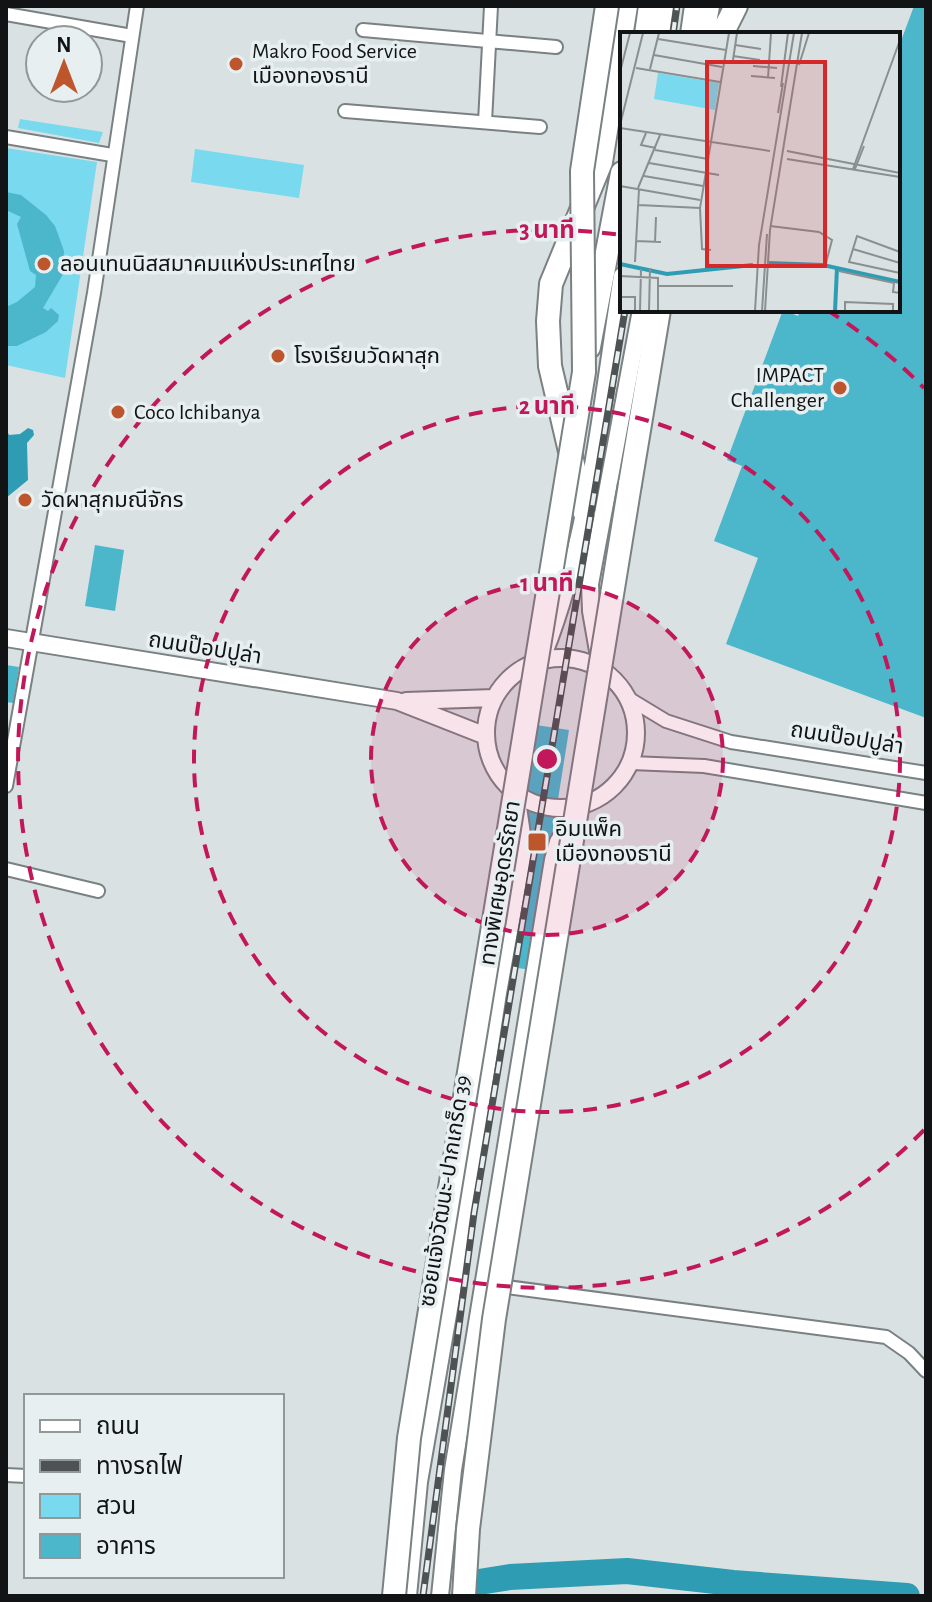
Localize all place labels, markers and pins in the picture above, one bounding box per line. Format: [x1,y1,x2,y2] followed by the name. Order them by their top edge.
[252,40,417,87] place label: Makro Food Service เมืองทองธานี
[227,55,245,73] marker: Makro Food Service เมืองทองธานี
[60,252,356,275] place label: ลอนเทนนิสสมาคมแห่งประเทศไทย
[35,255,53,273] marker: ลอนเทนนิสสมาคมแห่งประเทศไทย
[294,345,440,369] place label: โรงเรียนวัดผาสุก
[269,347,287,365] marker: โรงเรียนวัดผาสุก
[731,364,824,411] place label: IMPACT Challenger
[831,379,849,397] marker: IMPACT Challenger
[134,401,261,423] place label: Coco Ichibanya
[109,403,127,421] marker: Coco Ichibanya
[41,489,184,513] place label: วัดผาสุกมณีจักร
[16,491,34,509] marker: วัดผาสุกมณีจักร
[533,745,561,773] centre of rings
[555,816,672,865] place label: อิมแพ็ค เมืองทองธานี
[526,831,548,853] marker: อิมแพ็ค เมืองทองธานี

